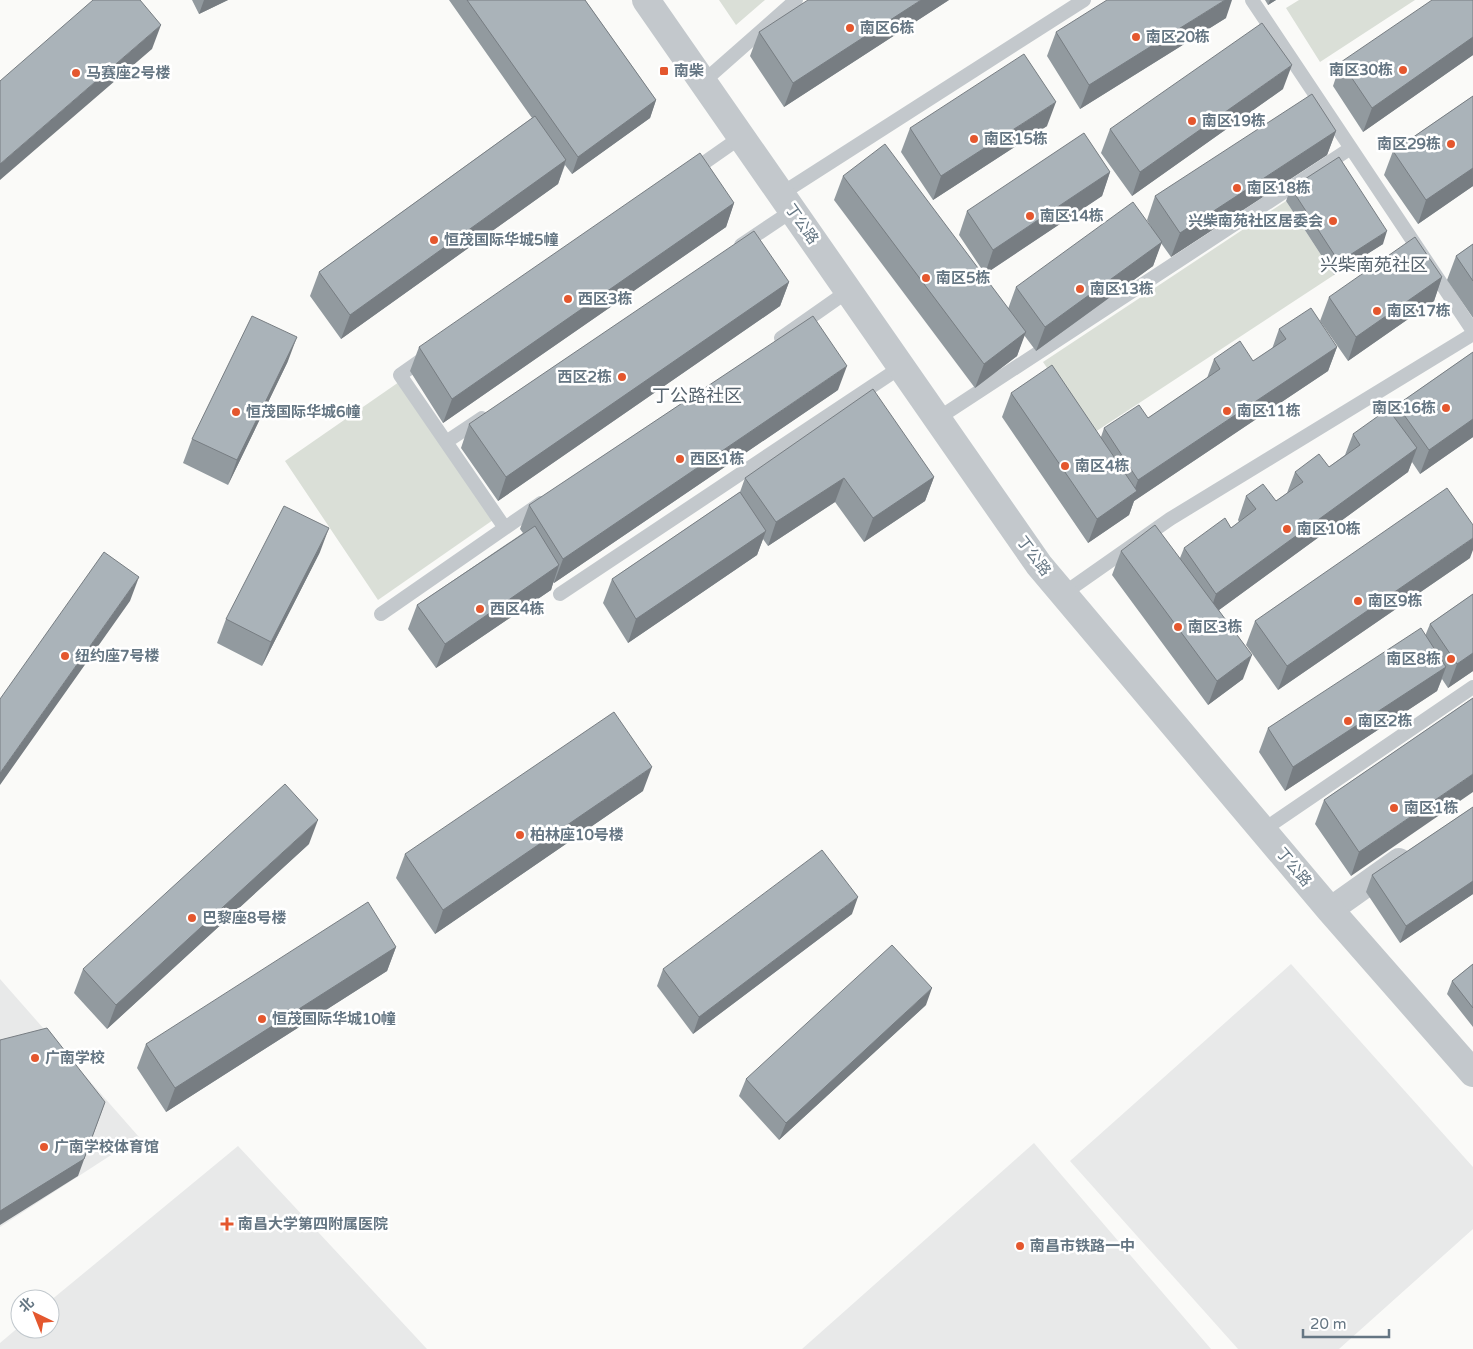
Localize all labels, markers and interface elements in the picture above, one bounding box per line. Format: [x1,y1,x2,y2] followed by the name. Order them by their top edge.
[860,19,914,37] place label: 南区6栋
[844,22,856,34] marker: 南区6栋
[1146,28,1210,46] place label: 南区20栋
[1130,31,1142,43] marker: 南区20栋
[1329,61,1393,79] place label: 南区30栋
[674,62,704,80] place label: 南柴
[86,64,170,82] place label: 马赛座2号楼
[1397,64,1409,76] marker: 南区30栋
[658,65,670,77] marker: 南柴
[70,67,82,79] marker: 马赛座2号楼
[1202,112,1266,130] place label: 南区19栋
[1186,115,1198,127] marker: 南区19栋
[984,130,1048,148] place label: 南区15栋
[968,133,980,145] marker: 南区15栋
[1377,135,1441,153] place label: 南区29栋
[1445,138,1457,150] marker: 南区29栋
[1247,179,1311,197] place label: 南区18栋
[1231,182,1243,194] marker: 南区18栋
[782,200,822,248] street label: 丁公路
[1040,207,1104,225] place label: 南区14栋
[1024,210,1036,222] marker: 南区14栋
[1188,212,1323,230] place label: 兴柴南苑社区居委会
[1327,215,1339,227] marker: 兴柴南苑社区居委会
[444,231,558,249] place label: 恒茂国际华城5幢
[428,234,440,246] marker: 恒茂国际华城5幢
[1320,254,1428,276] district label: 兴柴南苑社区
[936,269,990,287] place label: 南区5栋
[920,272,932,284] marker: 南区5栋
[1090,280,1154,298] place label: 南区13栋
[1074,283,1086,295] marker: 南区13栋
[578,290,632,308] place label: 西区3栋
[562,293,574,305] marker: 西区3栋
[1387,302,1451,320] place label: 南区17栋
[1371,305,1383,317] marker: 南区17栋
[558,368,612,386] place label: 西区2栋
[616,371,628,383] marker: 西区2栋
[652,385,742,407] district label: 丁公路社区
[1372,399,1436,417] place label: 南区16栋
[1237,402,1301,420] place label: 南区11栋
[1440,402,1452,414] marker: 南区16栋
[246,403,360,421] place label: 恒茂国际华城6幢
[1221,405,1233,417] marker: 南区11栋
[230,406,242,418] marker: 恒茂国际华城6幢
[690,450,744,468] place label: 西区1栋
[674,453,686,465] marker: 西区1栋
[1075,457,1129,475] place label: 南区4栋
[1059,460,1071,472] marker: 南区4栋
[1297,520,1361,538] place label: 南区10栋
[1281,523,1293,535] marker: 南区10栋
[1013,533,1055,579] street label: 丁公路
[1368,592,1422,610] place label: 南区9栋
[1352,595,1364,607] marker: 南区9栋
[490,600,544,618] place label: 西区4栋
[474,603,486,615] marker: 西区4栋
[1188,618,1242,636] place label: 南区3栋
[1172,621,1184,633] marker: 南区3栋
[75,647,159,665] place label: 纽约座7号楼
[59,650,71,662] marker: 纽约座7号楼
[1387,650,1441,668] place label: 南区8栋
[1445,653,1457,665] marker: 南区8栋
[1358,712,1412,730] place label: 南区2栋
[1342,715,1354,727] marker: 南区2栋
[1404,799,1458,817] place label: 南区1栋
[1388,802,1400,814] marker: 南区1栋
[530,826,624,844] place label: 柏林座10号楼
[514,829,526,841] marker: 柏林座10号楼
[1273,844,1315,890] street label: 丁公路
[202,909,286,927] place label: 巴黎座8号楼
[186,912,198,924] marker: 巴黎座8号楼
[272,1010,396,1028] place label: 恒茂国际华城10幢
[256,1013,268,1025] marker: 恒茂国际华城10幢
[45,1049,105,1067] place label: 广南学校
[29,1052,41,1064] marker: 广南学校
[54,1138,159,1156] place label: 广南学校体育馆
[38,1141,50,1153] marker: 广南学校体育馆
[238,1215,388,1233] place label: 南昌大学第四附属医院
[220,1217,234,1231] marker: 南昌大学第四附属医院
[1030,1237,1135,1255] place label: 南昌市铁路一中
[1014,1240,1026,1252] marker: 南昌市铁路一中
[10,1289,60,1339] north arrow
[16,1294,37,1316] text: 北
[1303,1306,1389,1338] scale bar
[1310,1315,1347,1333] text: 20 m

